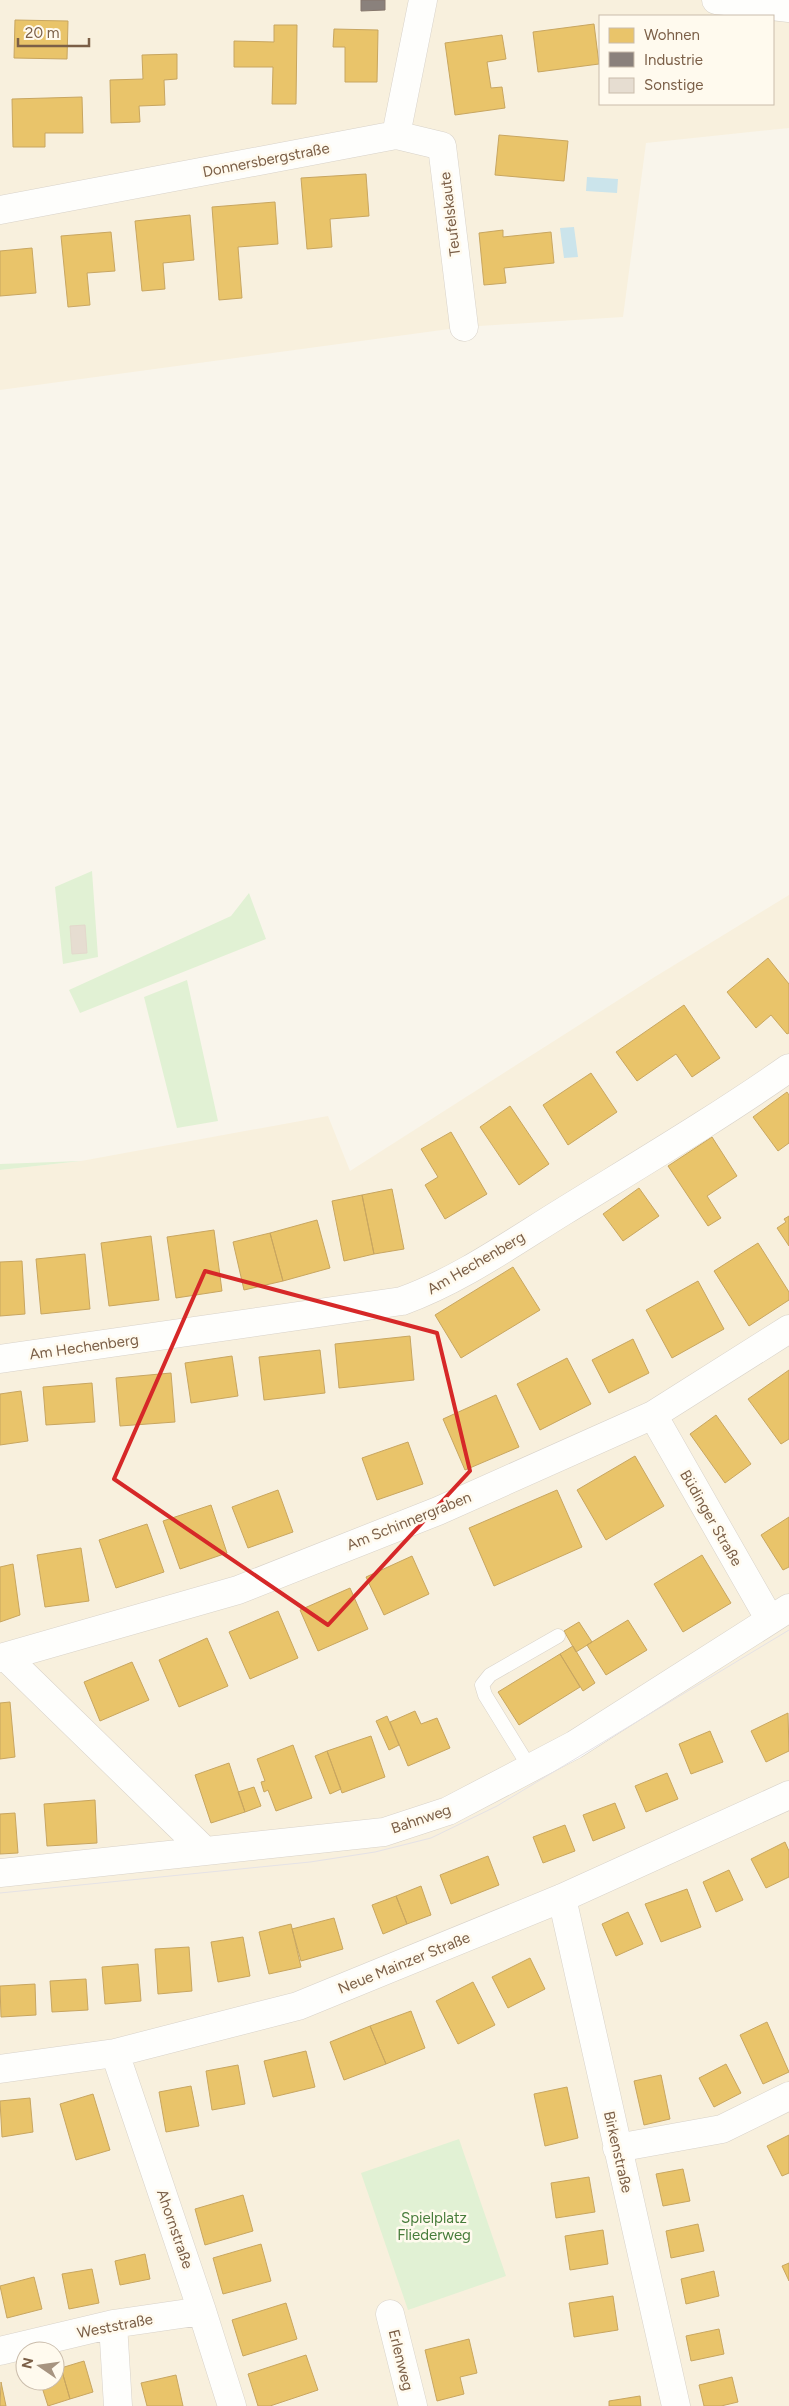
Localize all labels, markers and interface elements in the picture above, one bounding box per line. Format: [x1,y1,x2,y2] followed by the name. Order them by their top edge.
[18,15,89,47] scale bar
[599,15,774,105] legend
[25,24,59,42] text: 20 m
[644,26,700,44] text: Wohnen
[644,51,703,69] text: Industrie
[644,76,703,94] text: Sonstige
[201,139,331,181] street label: Donnersbergstraße
[436,171,464,257] street label: Teufelskaute
[424,1228,528,1298] street label: Am Hechenberg
[28,1330,140,1364] street label: Am Hechenberg
[676,1467,746,1569] street label: Büdinger Straße
[344,1488,474,1554] street label: Am Schinnergraben
[389,1800,453,1838] street label: Bahnweg
[335,1928,473,1998] street label: Neue Mainzer Straße
[600,2109,636,2195] street label: Birkenstraße
[153,2187,197,2271] street label: Ahornstraße
[397,2209,471,2244] park label: Spielplatz Fliederweg
[76,2310,154,2342] street label: Weststraße
[385,2328,417,2392] street label: Erlenweg
[15,2341,65,2391] north arrow
[18,2356,37,2370] text: N

